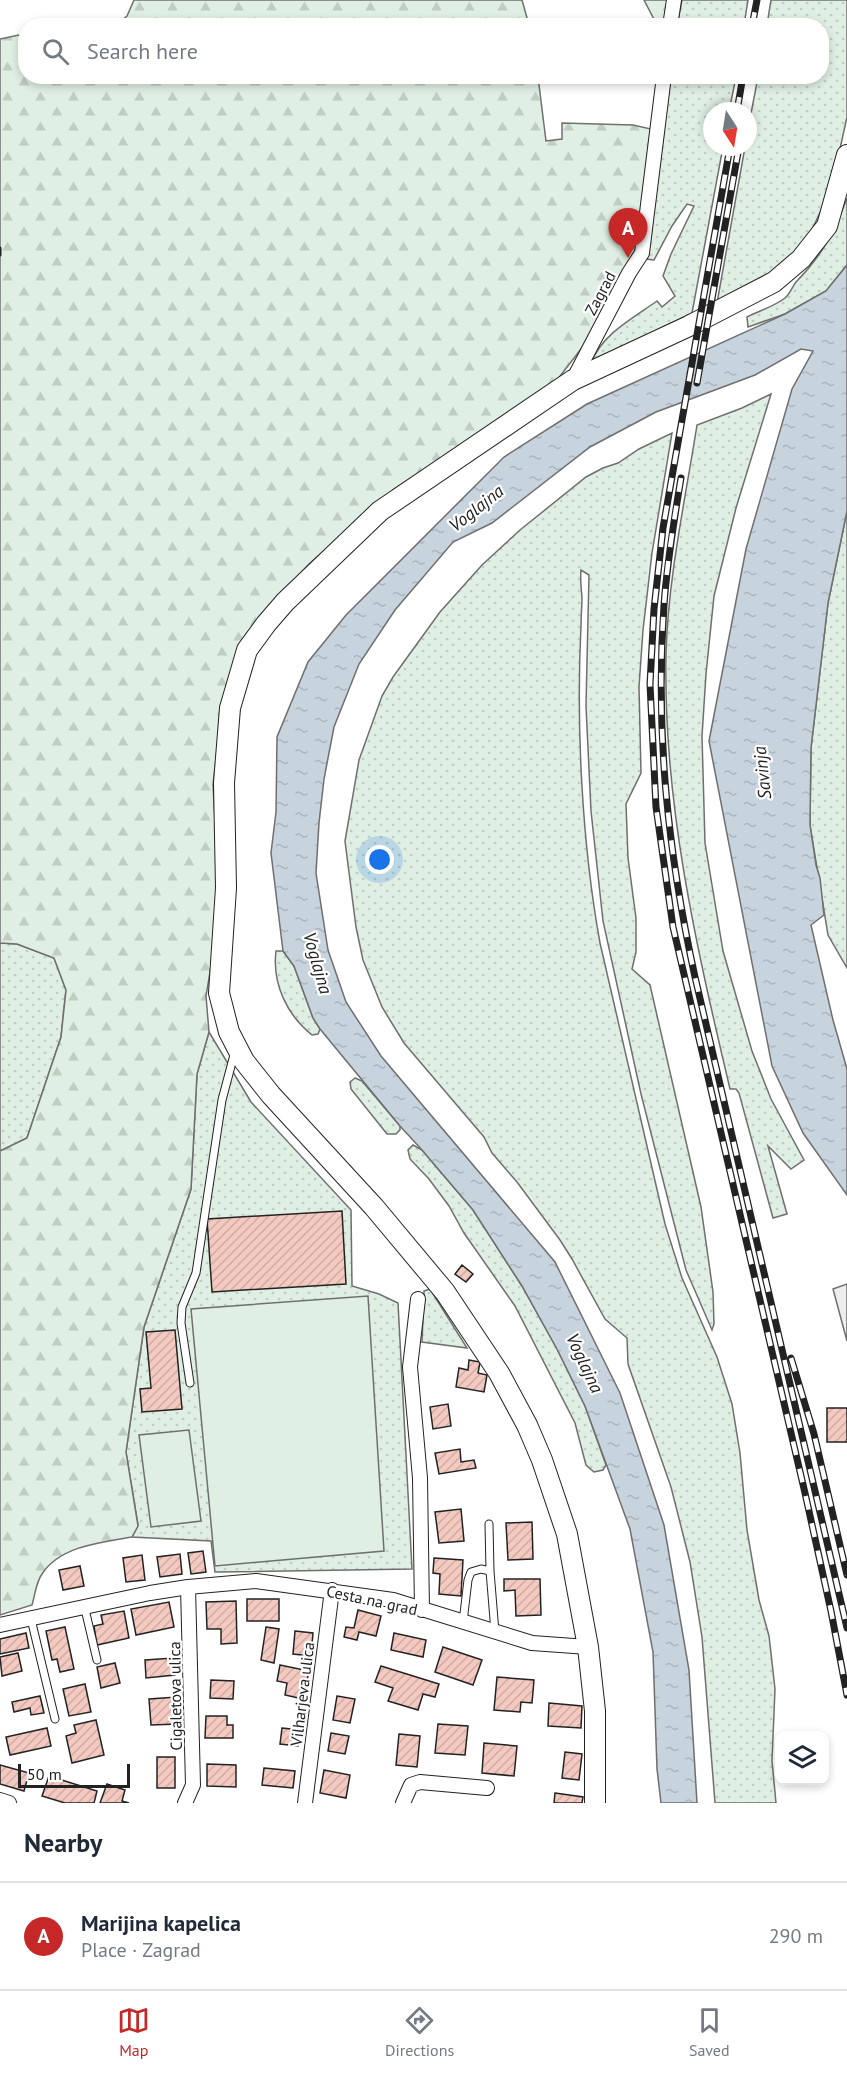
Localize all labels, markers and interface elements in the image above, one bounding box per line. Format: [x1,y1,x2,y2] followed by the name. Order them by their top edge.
[18,18,829,84] search box
[39,35,72,68] icon: search
[87,37,198,65] text: Search here
[703,102,757,156] north arrow
[608,208,648,258] pin: A
[580,268,620,318] street label: Zagrad
[444,479,508,537] water label: Voglajna
[748,745,776,801] water label: Savinja
[365,845,394,874] your location
[298,929,338,997] water label: Voglajna
[561,1329,609,1397] water label: Voglajna
[325,1581,419,1619] street label: Cesta na grad
[164,1641,186,1751] street label: Cigaletova ulica
[286,1641,318,1748] street label: Vilharjeva ulica
[775,1731,829,1785] map controls
[775,1731,829,1785] button: layers
[18,1761,130,1788] scale bar
[27,1764,62,1784] text: 50 m
[24,1826,102,1859] text: Nearby
[81,1909,241,1937] text: Marijina kapelica
[37,1923,50,1949] text: A
[769,1923,823,1949] text: 290 m
[81,1937,201,1963] text: Place · Zagrad
[117,2004,150,2060] tab: Map
[385,2004,454,2060] tab: Directions
[689,2004,730,2060] tab: Saved

